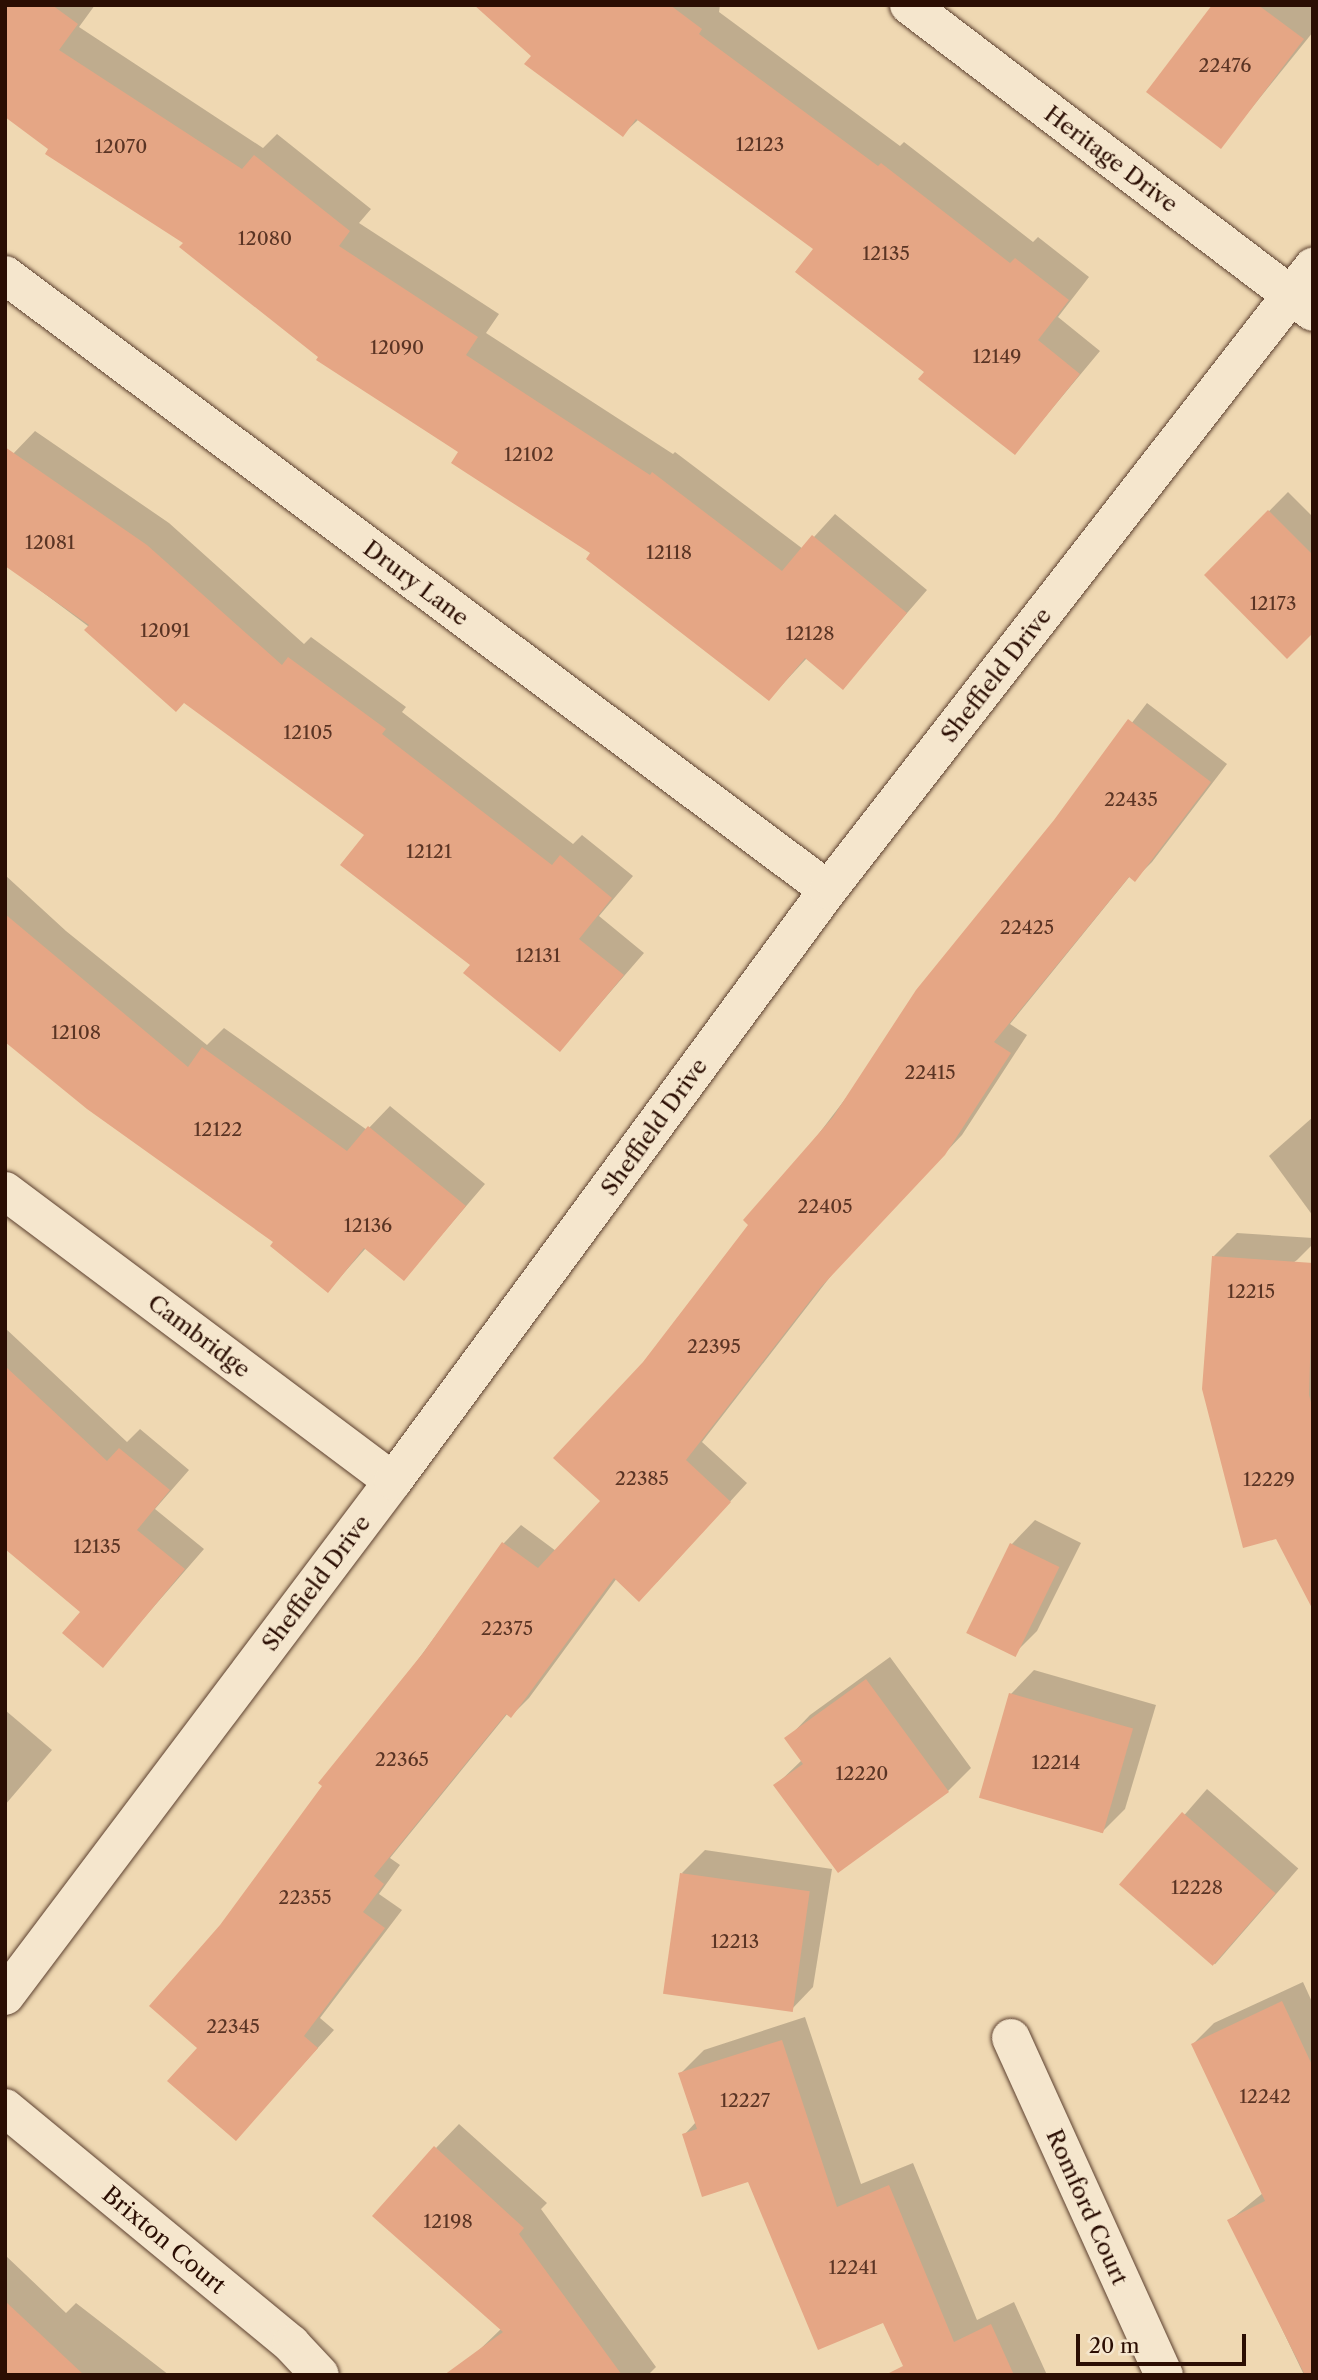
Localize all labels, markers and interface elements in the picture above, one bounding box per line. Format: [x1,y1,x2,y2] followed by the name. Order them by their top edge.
[1199,55,1251,77] house number: 22476
[1039,100,1183,218] street label: Heritage Drive
[736,134,784,156] house number: 12123
[95,136,147,158] house number: 12070
[238,228,292,250] house number: 12080
[862,243,910,265] house number: 12135
[370,337,424,359] house number: 12090
[972,346,1022,368] house number: 12149
[504,444,554,466] house number: 12102
[25,532,75,554] house number: 12081
[358,534,474,632] street label: Drury Lane
[646,542,692,564] house number: 12118
[1250,593,1296,615] house number: 12173
[935,602,1057,748] street label: Sheffield Drive
[140,620,190,642] house number: 12091
[785,623,835,645] house number: 12128
[283,722,333,744] house number: 12105
[1104,789,1158,811] house number: 22435
[406,841,452,863] house number: 12121
[1000,917,1054,939] house number: 22425
[515,945,561,967] house number: 12131
[51,1022,101,1044] house number: 12108
[595,1053,713,1201] street label: Sheffield Drive
[904,1062,956,1084] house number: 22415
[194,1119,242,1141] house number: 12122
[797,1196,853,1218] house number: 22405
[344,1215,392,1237] house number: 12136
[1227,1281,1275,1303] house number: 12215
[142,1289,256,1383] street label: Cambridge
[687,1336,741,1358] house number: 22395
[615,1468,669,1490] house number: 22385
[1243,1469,1295,1491] house number: 12229
[256,1510,376,1656] street label: Sheffield Drive
[73,1536,121,1558] house number: 12135
[481,1618,533,1640] house number: 22375
[375,1749,429,1771] house number: 22365
[1032,1752,1080,1774] house number: 12214
[836,1763,888,1785] house number: 12220
[1171,1877,1223,1899] house number: 12228
[279,1887,331,1909] house number: 22355
[711,1931,759,1953] house number: 12213
[206,2016,260,2038] house number: 22345
[1239,2086,1291,2108] house number: 12242
[720,2090,770,2112] house number: 12227
[1040,2125,1134,2289] street label: Romford Court
[97,2180,231,2300] street label: Brixton Court
[423,2211,473,2233] house number: 12198
[829,2257,877,2279] house number: 12241
[1080,2320,1250,2364] scale bar
[1089,2333,1140,2358] text: 20 m

